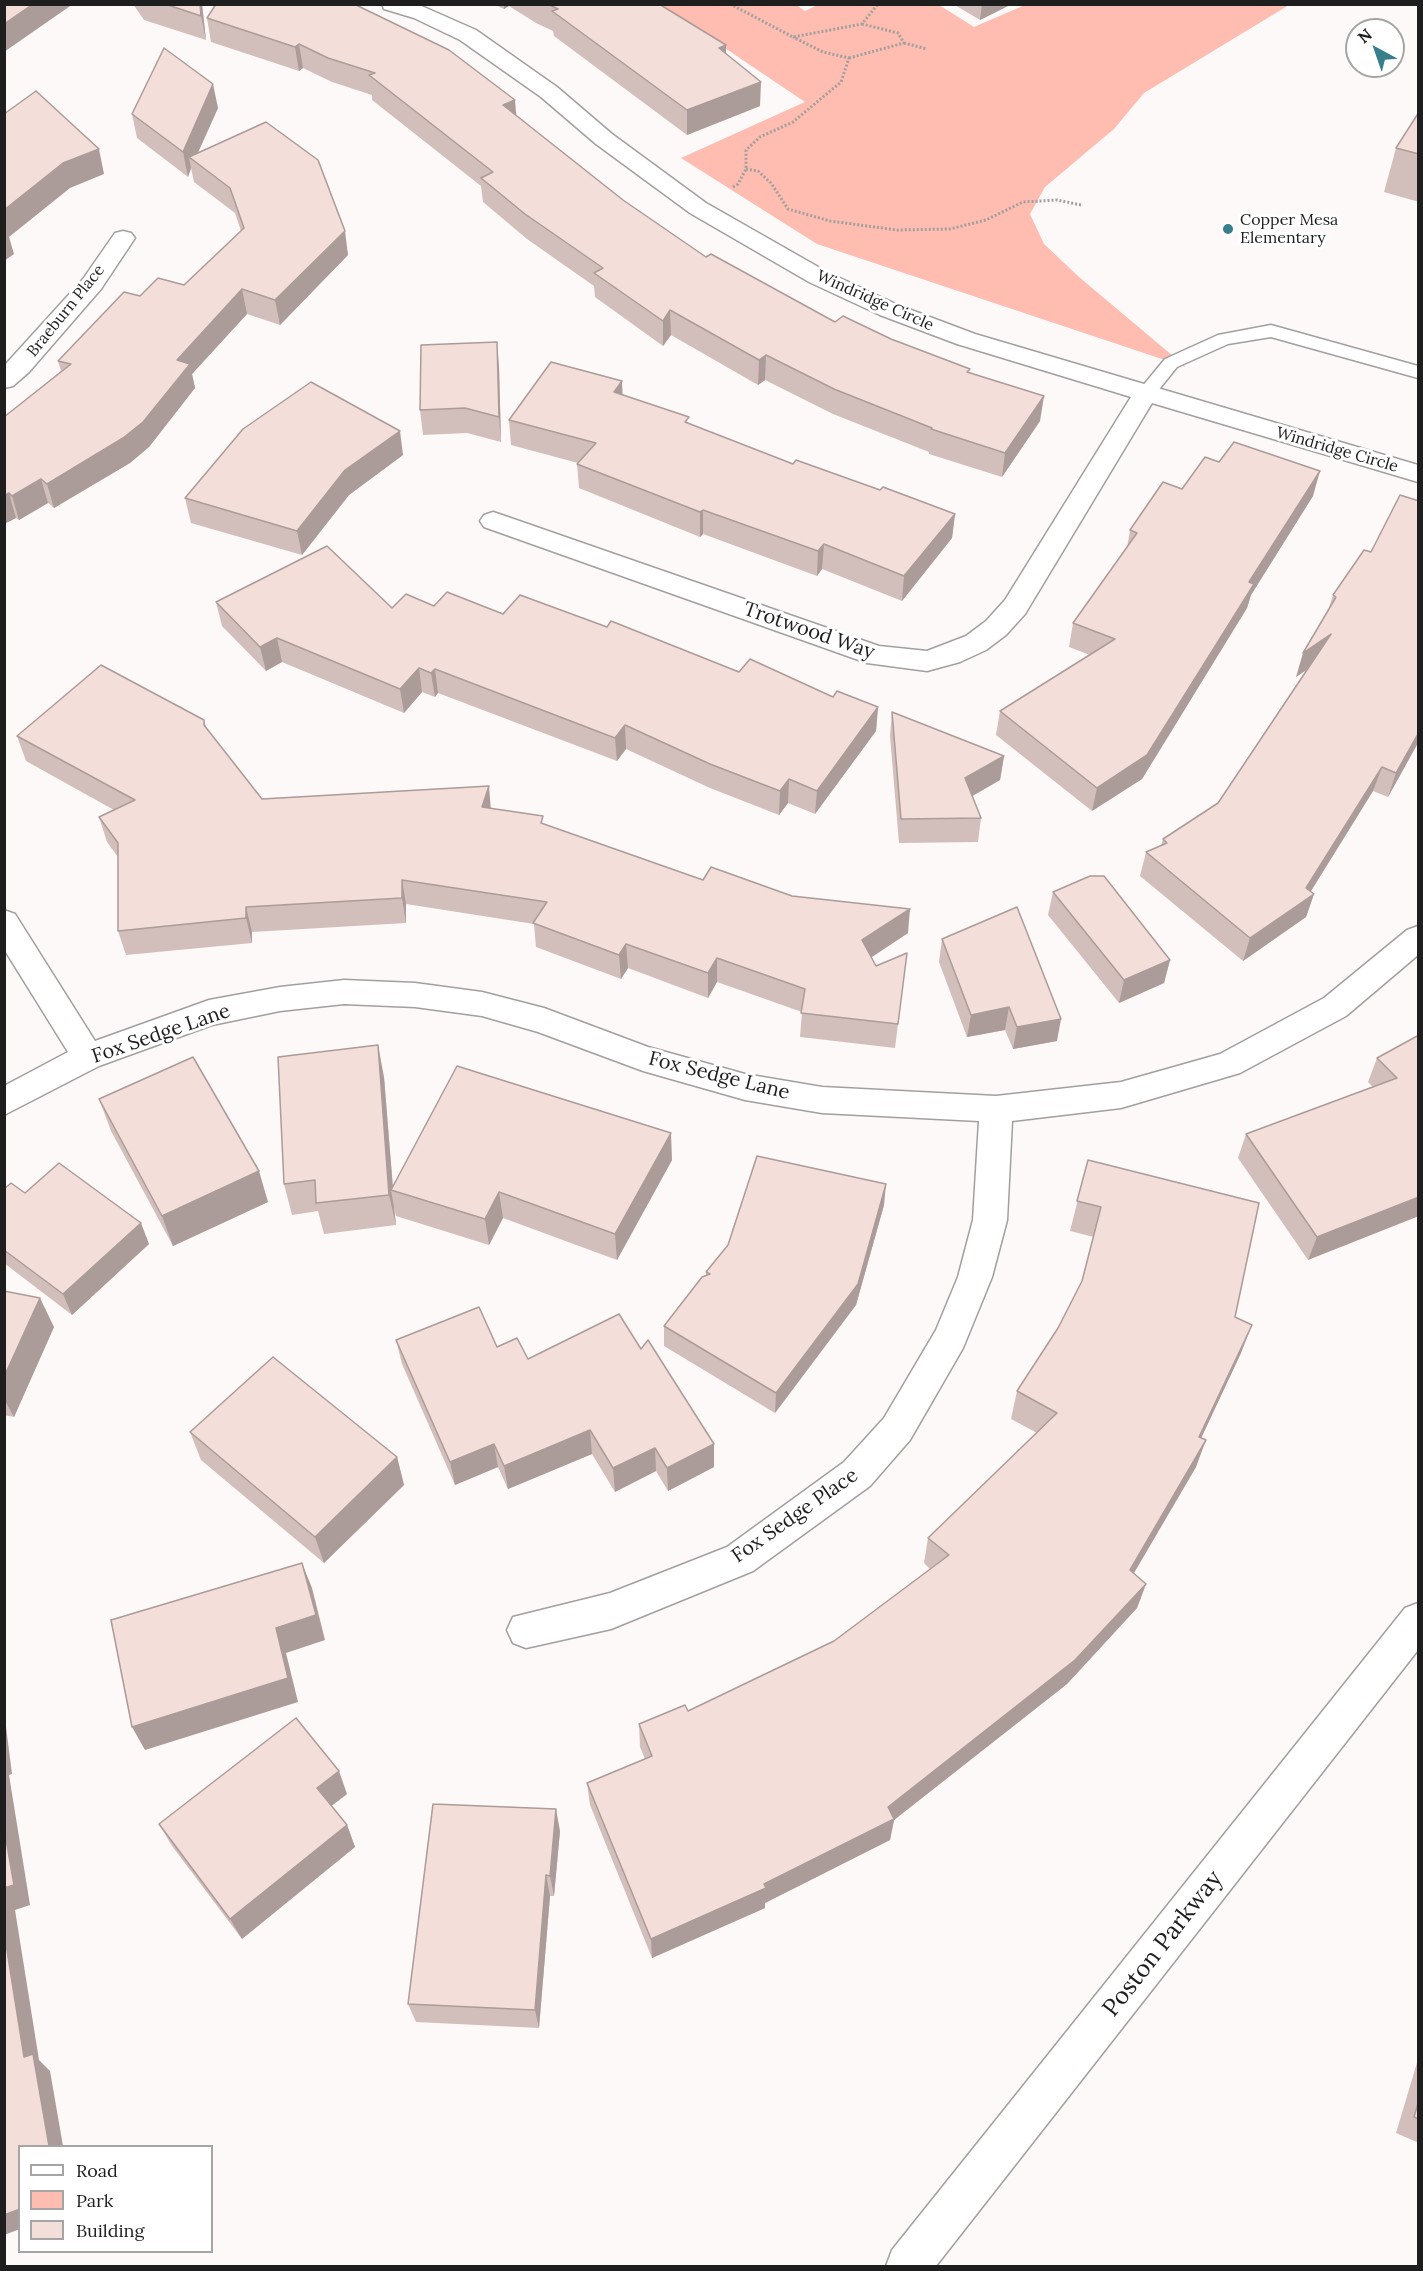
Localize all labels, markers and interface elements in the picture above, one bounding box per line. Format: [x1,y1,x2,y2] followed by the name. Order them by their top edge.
[1345,18,1405,78] north arrow
[1354,24,1376,47] text: N
[1240,210,1338,248] place label: Copper Mesa Elementary
[1221,222,1235,236] marker: Copper Mesa Elementary
[23,261,109,361] street label: Braeburn Place
[813,267,937,335] street label: Windridge Circle
[1274,423,1400,477] street label: Windridge Circle
[740,597,878,665] street label: Trotwood Way
[89,999,233,1069] street label: Fox Sedge Lane
[646,1047,792,1105] street label: Fox Sedge Lane
[727,1464,863,1568] street label: Fox Sedge Place
[1097,1865,1229,2023] street label: Poston Parkway
[18,2145,213,2253] legend
[76,2159,118,2182] text: Road
[76,2189,113,2212] text: Park
[76,2219,144,2242] text: Building

